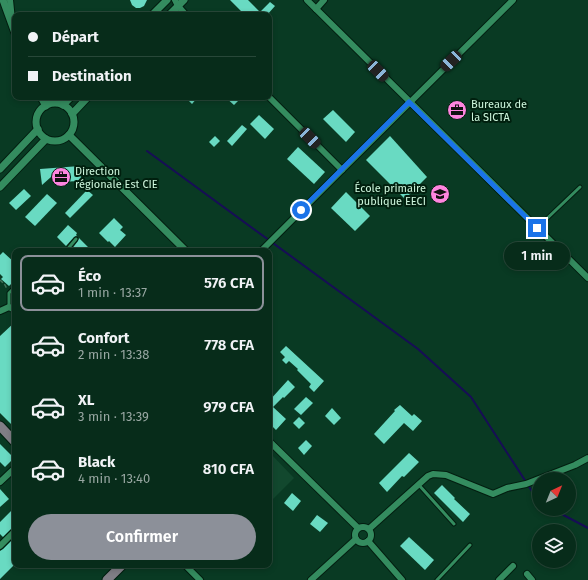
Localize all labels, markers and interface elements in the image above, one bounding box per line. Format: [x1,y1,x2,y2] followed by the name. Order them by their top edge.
[52,28,99,46] text: Départ
[438,48,464,74] car
[365,58,391,84] car
[52,67,132,85] text: Destination
[471,98,527,124] place label: Bureaux de la SICTA
[446,99,468,121] office icon: Bureaux de la SICTA
[297,125,323,151] car
[75,165,158,191] place label: Direction régionale Est CIE
[50,166,72,188] office icon: Direction régionale Est CIE
[354,181,426,208] place label: École primaire publique EECI
[429,183,451,205] school or university icon: École primaire publique EECI
[292,201,310,219] route start
[528,219,546,237] route end
[504,242,570,270] callout: 1 min
[521,248,553,263] text: 1 min
[30,265,66,301] icon: car
[78,267,101,285] text: Éco
[204,274,254,292] text: 576 CFA
[78,285,147,300] text: 1 min · 13:37
[30,327,66,363] icon: car
[78,329,130,347] text: Confort
[204,336,254,354] text: 778 CFA
[78,347,149,362] text: 2 min · 13:38
[30,389,66,425] icon: car
[78,391,94,409] text: XL
[203,398,254,416] text: 979 CFA
[78,409,149,424] text: 3 min · 13:39
[30,451,66,487] icon: car
[78,453,115,471] text: Black
[203,460,254,478] text: 810 CFA
[78,471,150,486] text: 4 min · 13:40
[532,472,576,516] north arrow
[532,472,576,568] map controls
[28,514,256,560] button: Confirmer
[532,524,576,568] button: layers

